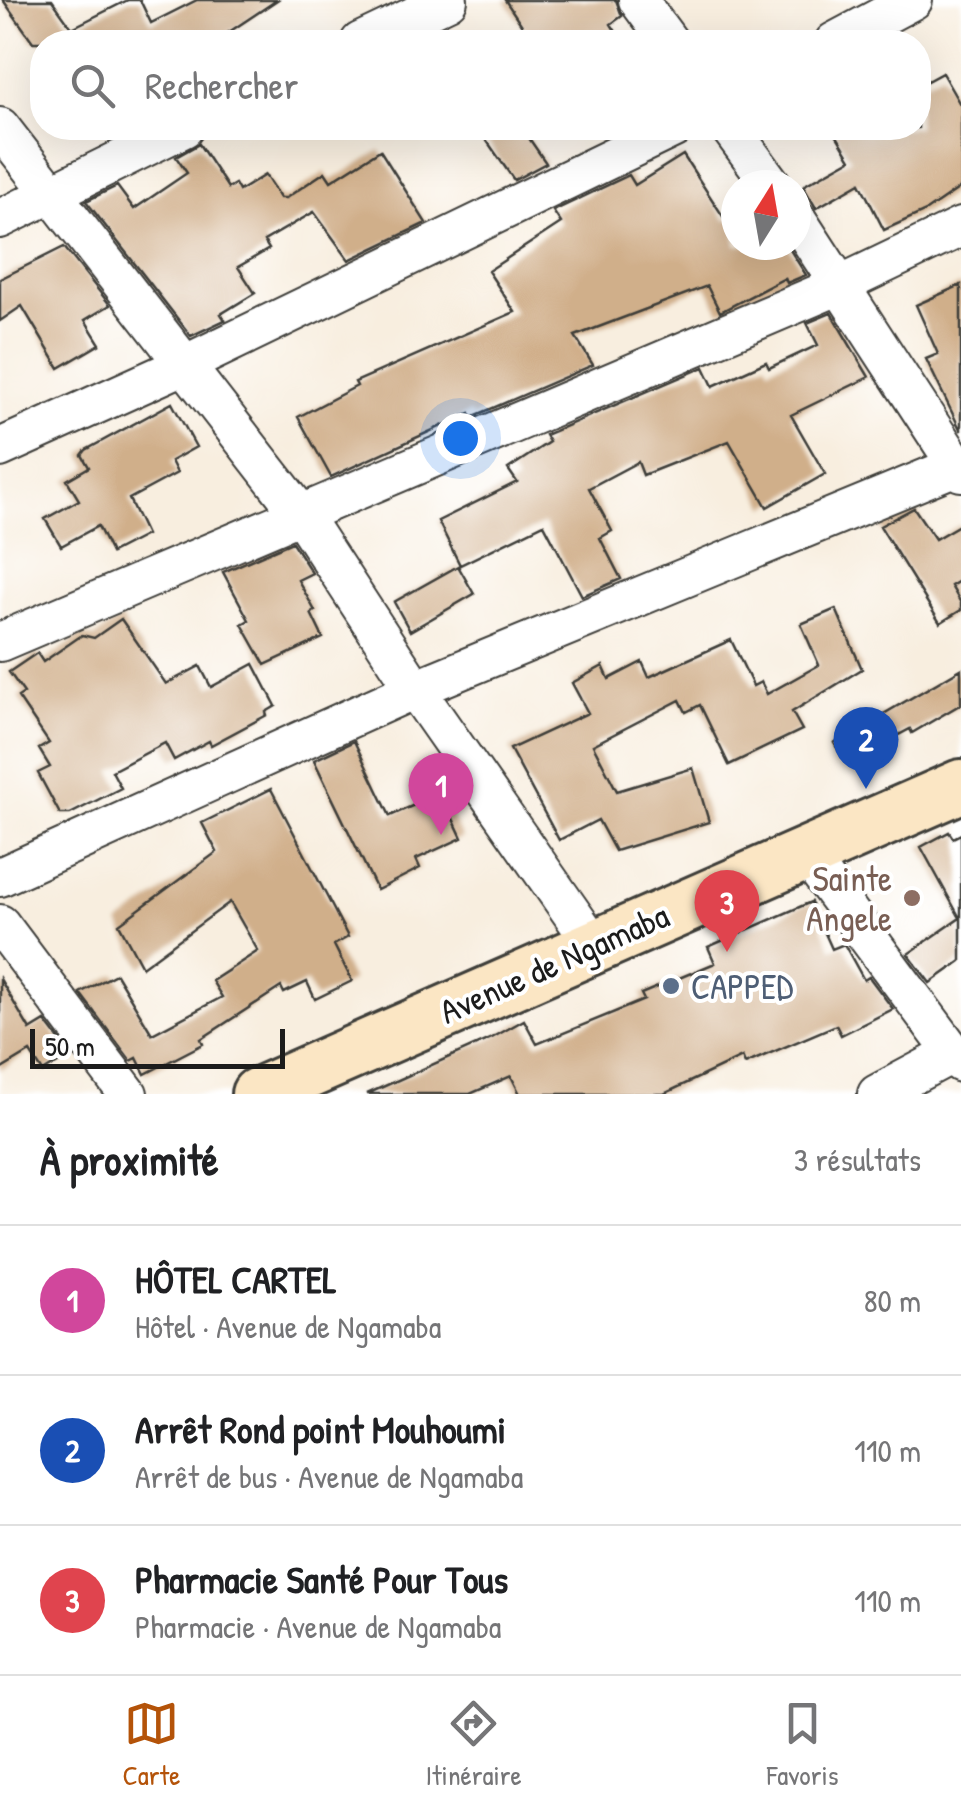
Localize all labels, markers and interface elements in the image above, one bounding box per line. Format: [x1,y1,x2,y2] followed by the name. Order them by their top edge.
[30,30,931,140] search box
[65,58,120,113] icon: search
[145,59,298,111] text: Rechercher
[721,170,811,260] north arrow
[435,413,486,464] your location
[834,706,898,789] pin: 2
[408,752,474,835] pin: 1
[806,855,892,942] place label: Sainte Angele
[694,870,760,952] pin: 3
[901,887,923,909] marker: Sainte Angele
[432,891,676,1035] street label: Avenue de Ngamaba
[691,963,793,1010] place label: CAPPED
[660,975,682,997] marker: CAPPED
[30,1024,285,1068] scale bar
[45,1027,95,1065] text: 50 m
[40,1131,219,1188] text: À proximité
[794,1138,921,1181] text: 3 résultats
[135,1253,337,1305] text: HÔTEL CARTEL
[67,1279,78,1322] text: 1
[864,1279,921,1322] text: 80 m
[135,1305,441,1348] text: Hôtel · Avenue de Ngamaba
[135,1403,506,1455] text: Arrêt Rond point Mouhoumi
[65,1429,80,1472] text: 2
[854,1429,921,1472] text: 110 m
[135,1455,523,1498] text: Arrêt de bus · Avenue de Ngamaba
[135,1553,508,1605] text: Pharmacie Santé Pour Tous
[65,1579,80,1622] text: 3
[854,1579,921,1622] text: 110 m
[135,1605,501,1648] text: Pharmacie · Avenue de Ngamaba
[123,1696,180,1794] tab: Carte
[425,1696,522,1794] tab: Itinéraire
[767,1696,838,1794] tab: Favoris

